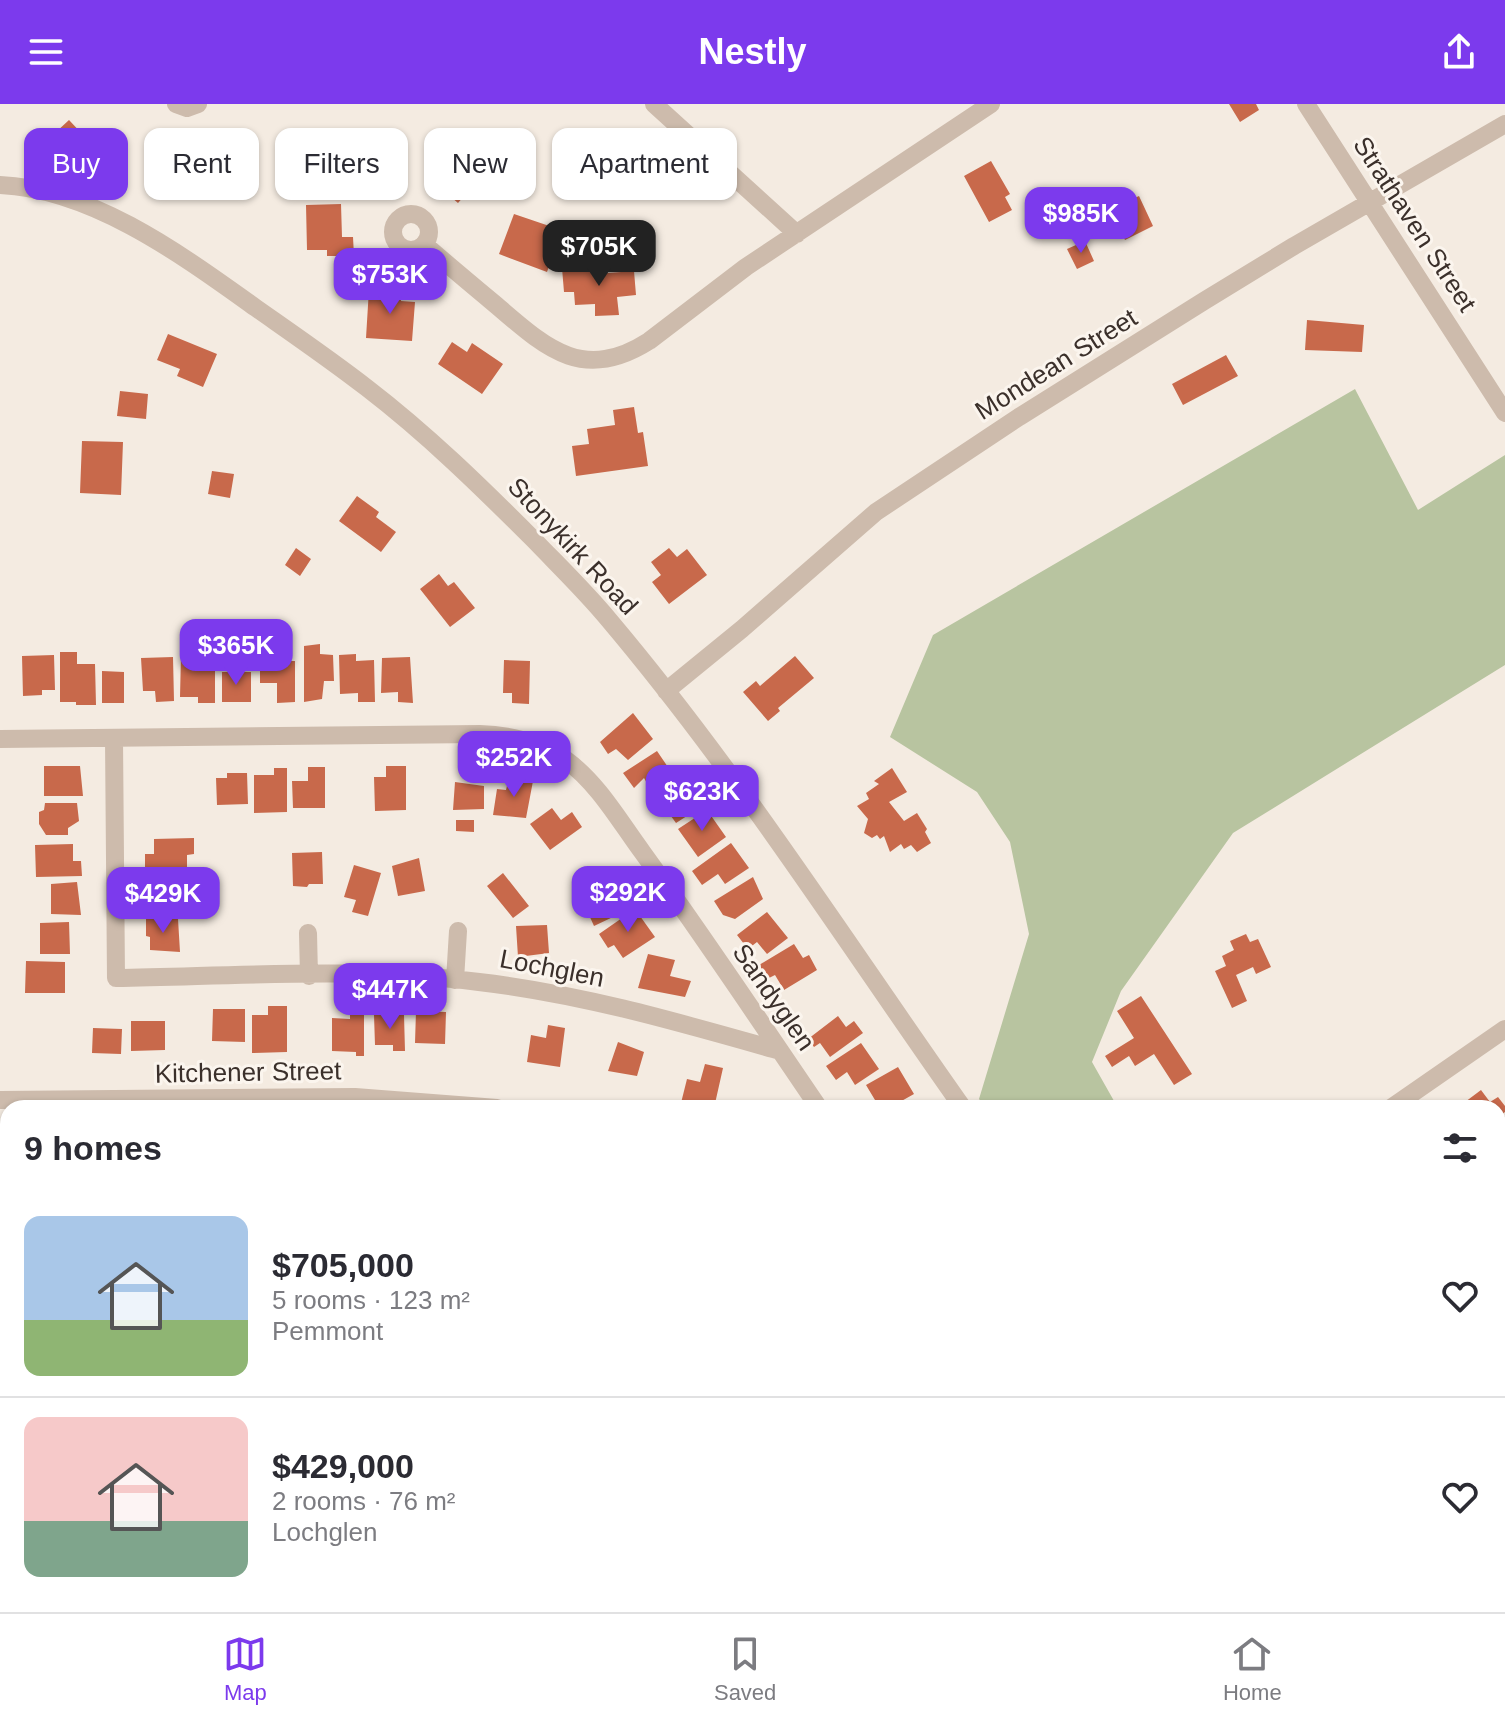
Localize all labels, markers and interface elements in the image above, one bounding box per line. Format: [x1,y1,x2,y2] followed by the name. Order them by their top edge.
[24,30,68,74] icon: menu
[1437,30,1481,74] icon: share
[698,31,807,72] text: Nestly
[24,128,128,200] chip: Buy
[144,128,259,200] chip: Rent
[275,128,408,200] chip: Filters
[424,128,536,200] chip: New
[552,128,737,200] chip: Apartment
[1347,131,1483,318] street label: Strathaven Street
[1025,187,1137,255] pin: $985K
[1043,198,1119,228] text: $985K
[543,220,655,288] pin: $705K
[561,231,637,261] text: $705K
[334,248,446,316] pin: $753K
[352,259,428,289] text: $753K
[970,302,1143,426] street label: Mondean Street
[502,471,644,621] street label: Stonykirk Road
[180,619,292,687] pin: $365K
[198,630,274,660] text: $365K
[458,731,570,799] pin: $252K
[476,742,552,772] text: $252K
[646,765,758,833] pin: $623K
[664,776,740,806] text: $623K
[572,866,684,934] pin: $292K
[107,867,219,935] pin: $429K
[590,877,666,907] text: $292K
[125,878,201,908] text: $429K
[726,938,822,1056] street label: Sandyglen
[497,943,607,993] street label: Lochglen
[334,963,446,1031] pin: $447K
[352,974,428,1004] text: $447K
[155,1055,342,1089] street label: Kitchener Street
[1438,1126,1482,1170] icon: filters
[24,1129,162,1167] text: 9 homes
[272,1246,414,1284] text: $705,000
[88,1248,184,1344] icon: home
[1438,1274,1482,1318] icon: heart
[272,1285,470,1315] text: 5 rooms · 123 m²
[272,1316,383,1346] text: Pemmont
[272,1447,414,1485] text: $429,000
[88,1449,184,1545] icon: home
[1438,1475,1482,1519] icon: heart
[272,1486,456,1516] text: 2 rooms · 76 m²
[272,1517,378,1547] text: Lochglen
[223,1632,267,1706] tab: Map
[714,1632,776,1706] tab: Saved
[1223,1632,1282,1706] tab: Home

